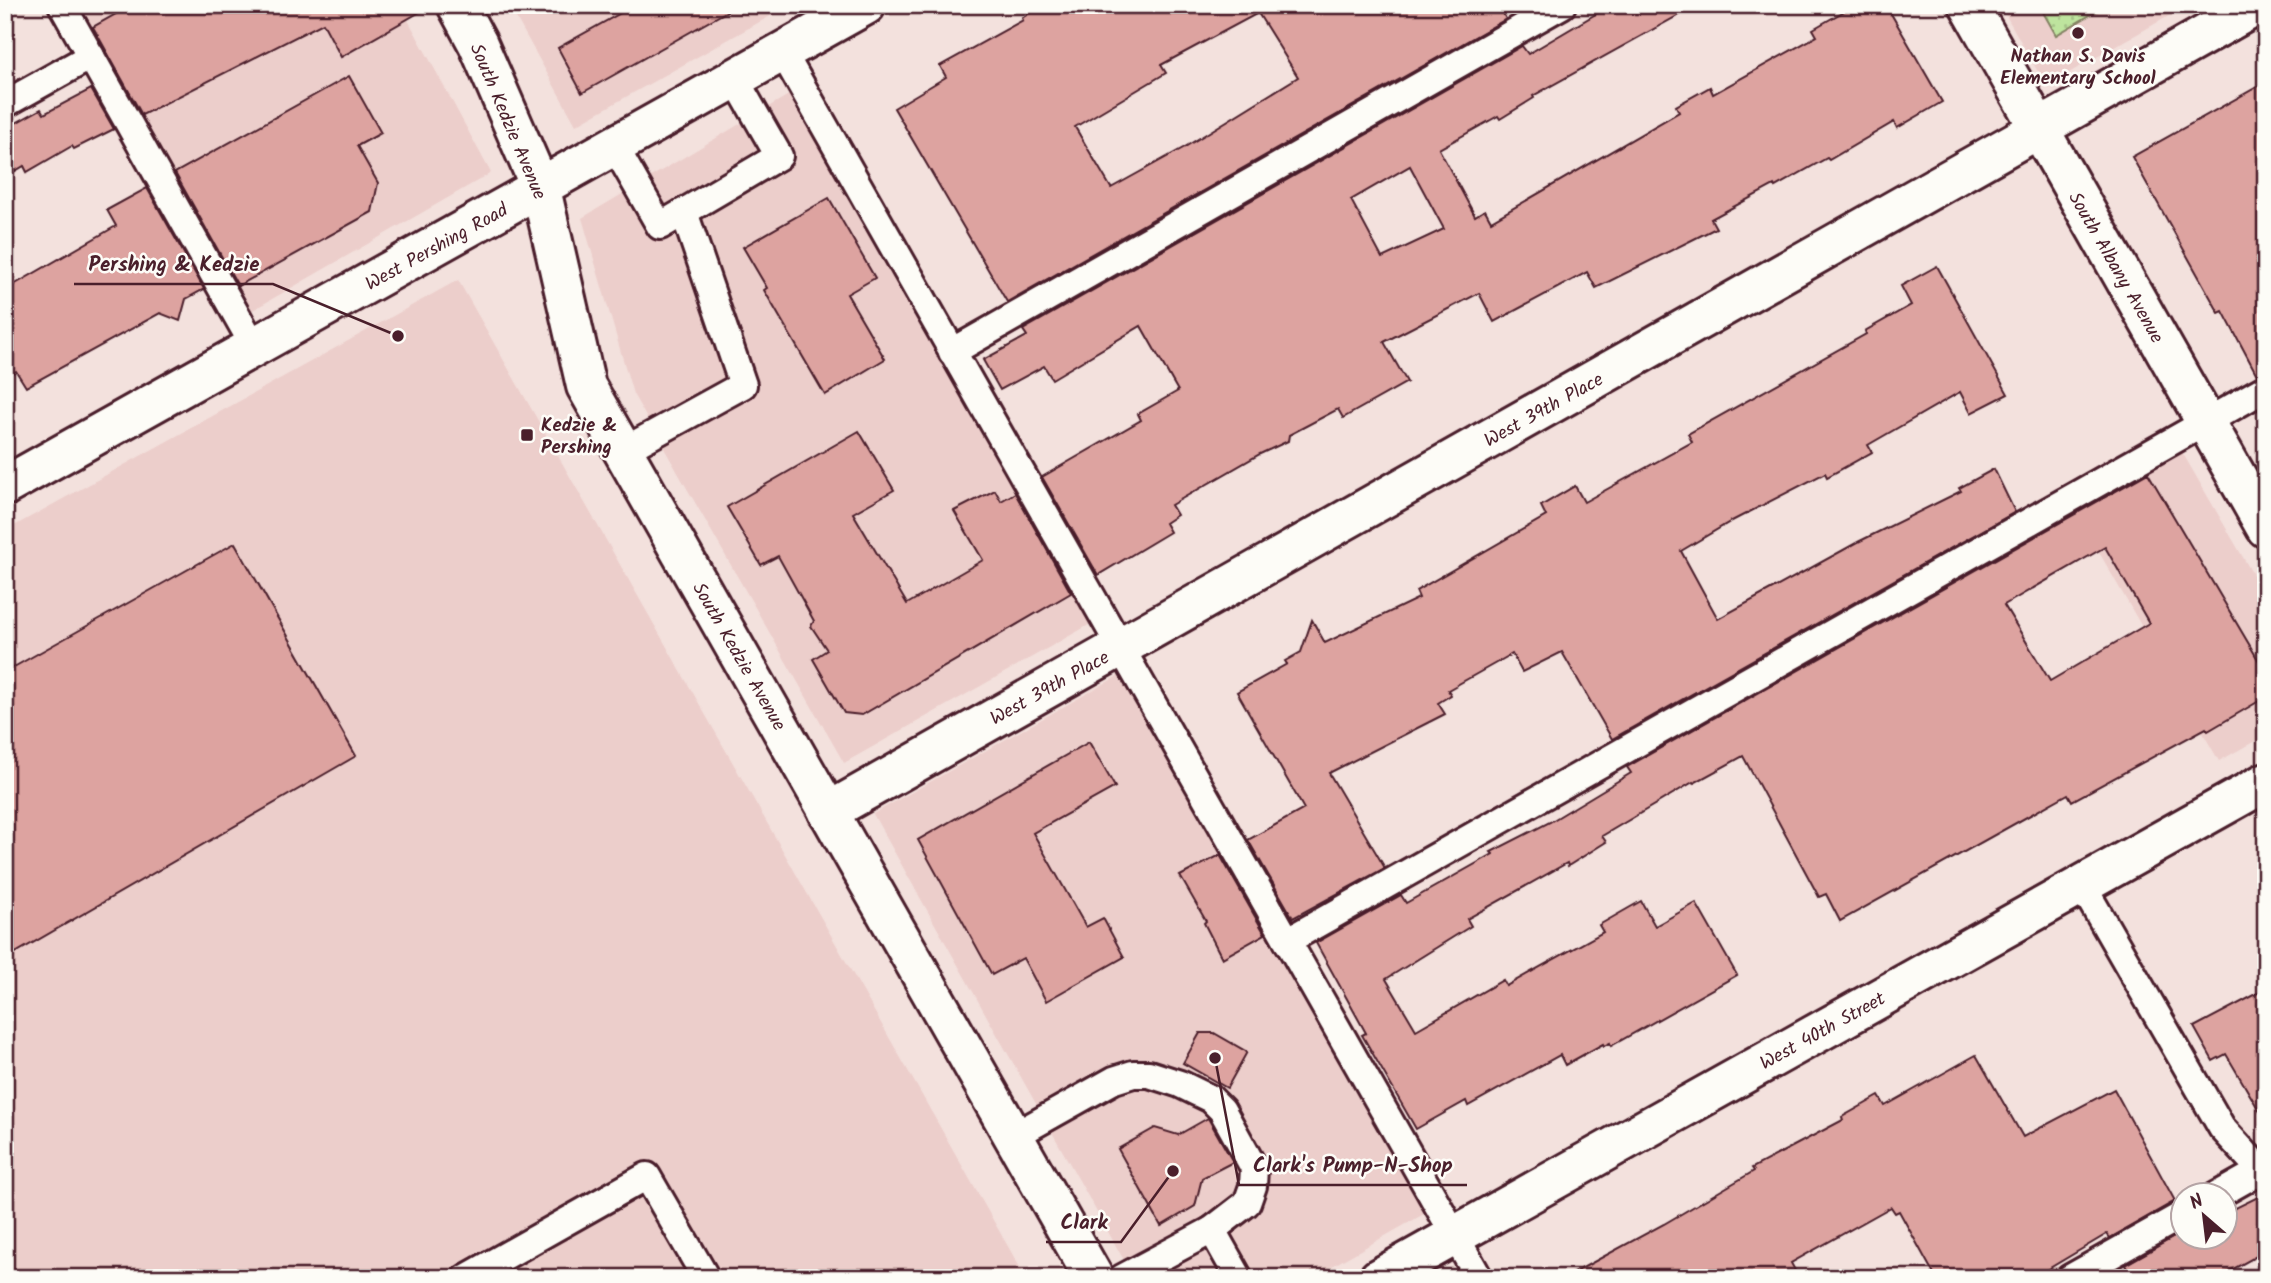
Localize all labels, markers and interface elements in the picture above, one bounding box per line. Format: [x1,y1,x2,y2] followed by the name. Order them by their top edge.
[2070,25,2086,41] marker: Nathan S. Davis Elementary School
[461,39,554,205] street label: South Kedzie Avenue
[2000,42,2157,94] place label: Nathan S. Davis Elementary School
[2060,187,2171,350] street label: South Albany Avenue
[360,196,514,299] street label: West Pershing Road
[74,242,273,284] callout: Pershing & Kedzie
[89,249,259,282] text: Pershing & Kedzie
[1479,365,1610,456] street label: West 39th Place
[541,411,618,463] place label: Kedzie & Pershing
[519,427,535,443] marker: Kedzie & Pershing
[683,577,793,737] street label: South Kedzie Avenue
[985,643,1116,734] street label: West 39th Place
[1755,984,1892,1079] street label: West 40th Street
[1239,1143,1467,1185] callout: Clark's Pump-N-Shop
[1253,1150,1453,1183] text: Clark's Pump-N-Shop
[2170,1182,2240,1252] north arrow
[2185,1187,2209,1219] text: N
[1046,1200,1121,1242] callout: Clark
[1060,1207,1108,1240] text: Clark

